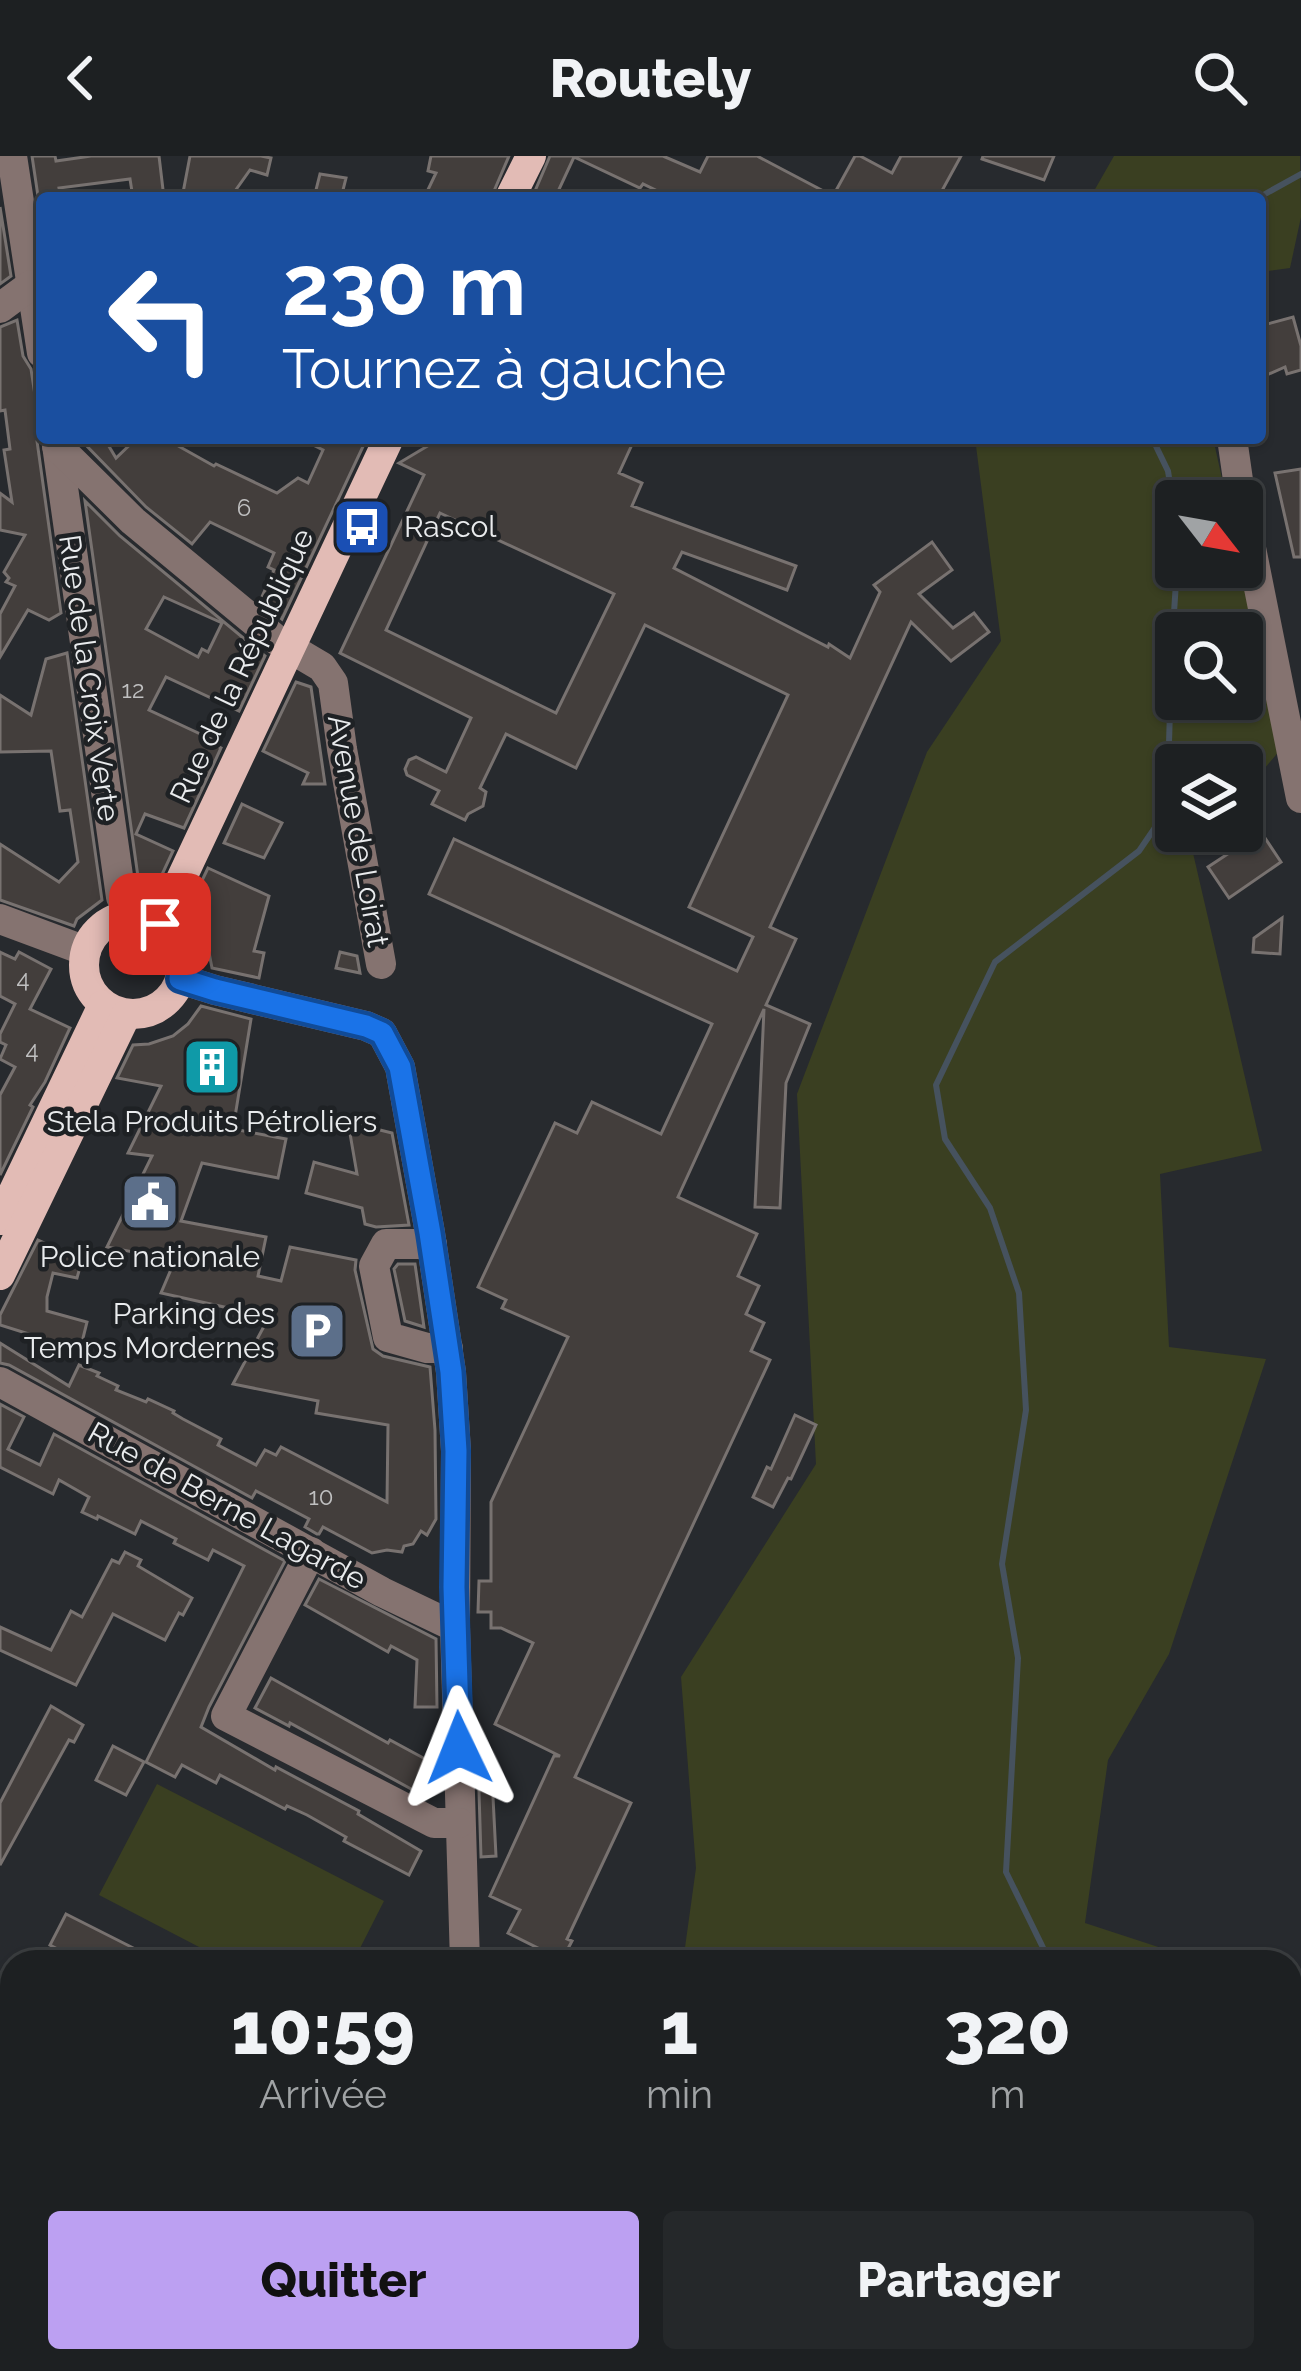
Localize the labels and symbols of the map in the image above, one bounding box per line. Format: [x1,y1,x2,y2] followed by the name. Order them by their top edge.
[1155,480,1263,588] north arrow
[237,493,251,522] house number: 6
[331,496,393,558] bus stop icon: Rascol
[404,509,497,544] place label: Rascol
[163,523,321,809] street label: Rue de la République
[52,532,127,824] street label: Rue de la Croix Verte
[122,675,144,704] house number: 12
[321,712,396,950] street label: Avenue de Loirat
[109,873,211,975] pin
[16,964,30,993] house number: 4
[25,1035,39,1064] house number: 4
[181,1036,243,1098] building icon: Stela Produits Pétroliers
[47,1104,377,1139] place label: Stela Produits Pétroliers
[119,1171,181,1233] public building icon: Police nationale
[40,1239,260,1274] place label: Police nationale
[24,1296,275,1365] place label: Parking des Temps Mordernes
[286,1300,348,1362] parking icon: Parking des Temps Mordernes
[82,1415,372,1597] street label: Rue de Berne Lagarde
[309,1482,333,1511] house number: 10
[396,1685,522,1811] position arrow

